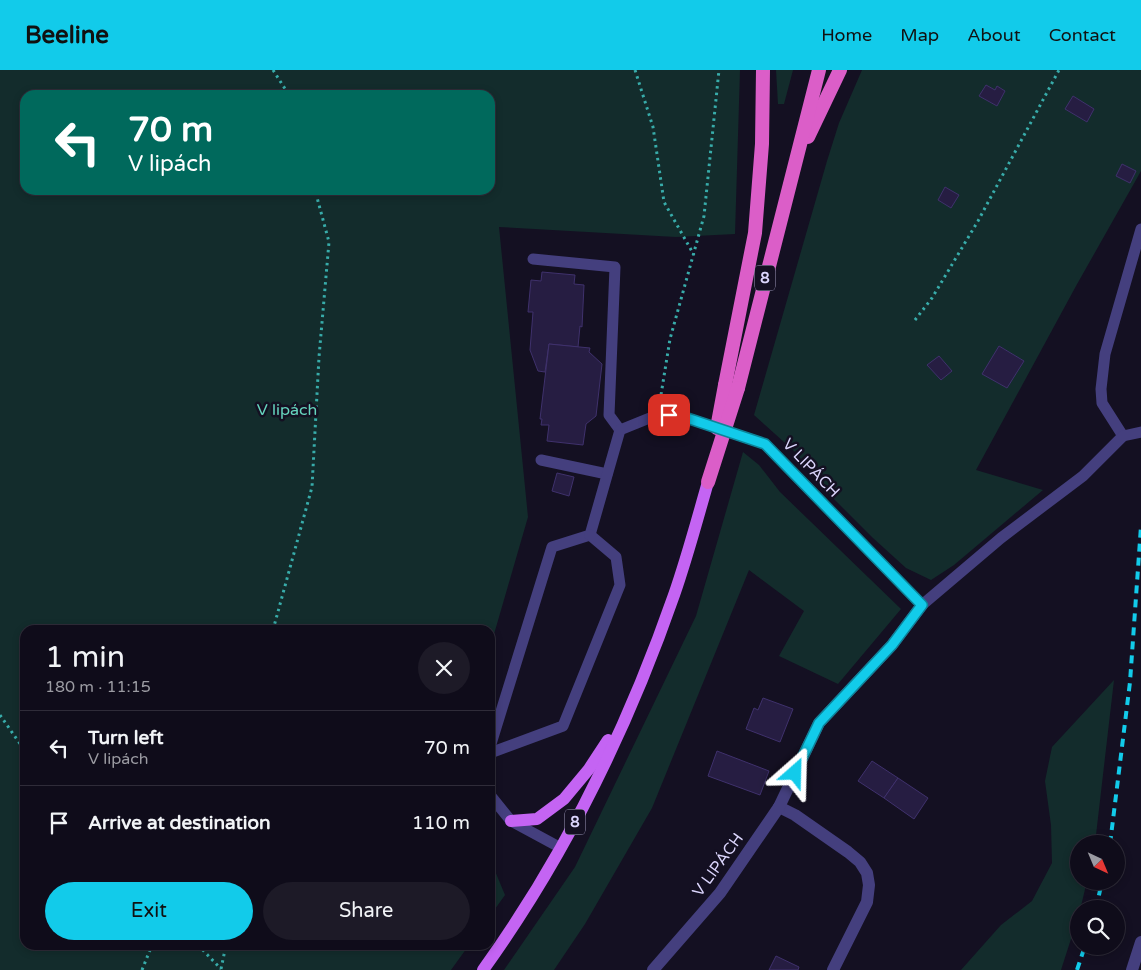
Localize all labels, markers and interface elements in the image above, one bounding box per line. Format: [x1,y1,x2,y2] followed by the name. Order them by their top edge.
[25,21,109,50] text: Beeline
[821,24,872,46] text: Home
[900,24,939,46] text: Map
[967,24,1021,46] text: About
[1049,24,1116,46] text: Contact
[128,109,213,151] text: 70 m
[45,110,110,175] icon: left
[128,151,211,177] text: V lipách
[755,266,775,290] road number: 8
[648,394,690,436] pin
[257,400,317,420] park label: V lipách
[655,401,683,429] icon: arrive
[778,434,844,502] street label: V LIPÁCH
[45,639,125,676] text: 1 min
[418,642,470,694] button: close
[45,677,151,697] text: 180 m · 11:15
[88,727,164,749] text: Turn left
[45,734,73,762] icon: left
[424,737,470,759] text: 70 m
[768,746,820,798] position arrow
[88,749,149,769] text: V lipách
[45,809,73,837] icon: arrive
[565,810,585,834] road number: 8
[88,812,271,834] text: Arrive at destination
[412,812,470,834] text: 110 m
[688,829,748,901] street label: V LIPÁCH
[1070,835,1125,890] north arrow
[1070,835,1125,955] map controls
[45,882,253,940] button: Exit
[263,882,470,940] button: Share
[1070,900,1125,955] button: search

